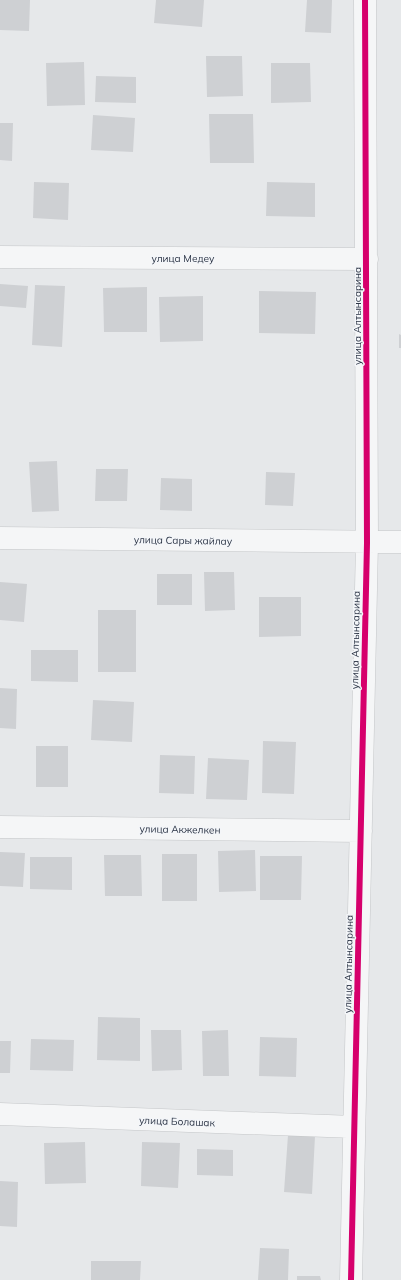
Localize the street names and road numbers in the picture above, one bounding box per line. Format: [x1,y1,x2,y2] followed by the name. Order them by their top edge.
[152,252,215,265] street label: улица Медеу
[351,267,364,365] street label: улица Алтынсарина
[134,533,233,548] street label: улица Сары жайлау
[348,591,363,689] street label: улица Алтынсарина
[139,822,221,837] street label: улица Акжелкен
[341,915,356,1013] street label: улица Алтынсарина
[139,1114,216,1129] street label: улица Болашак

